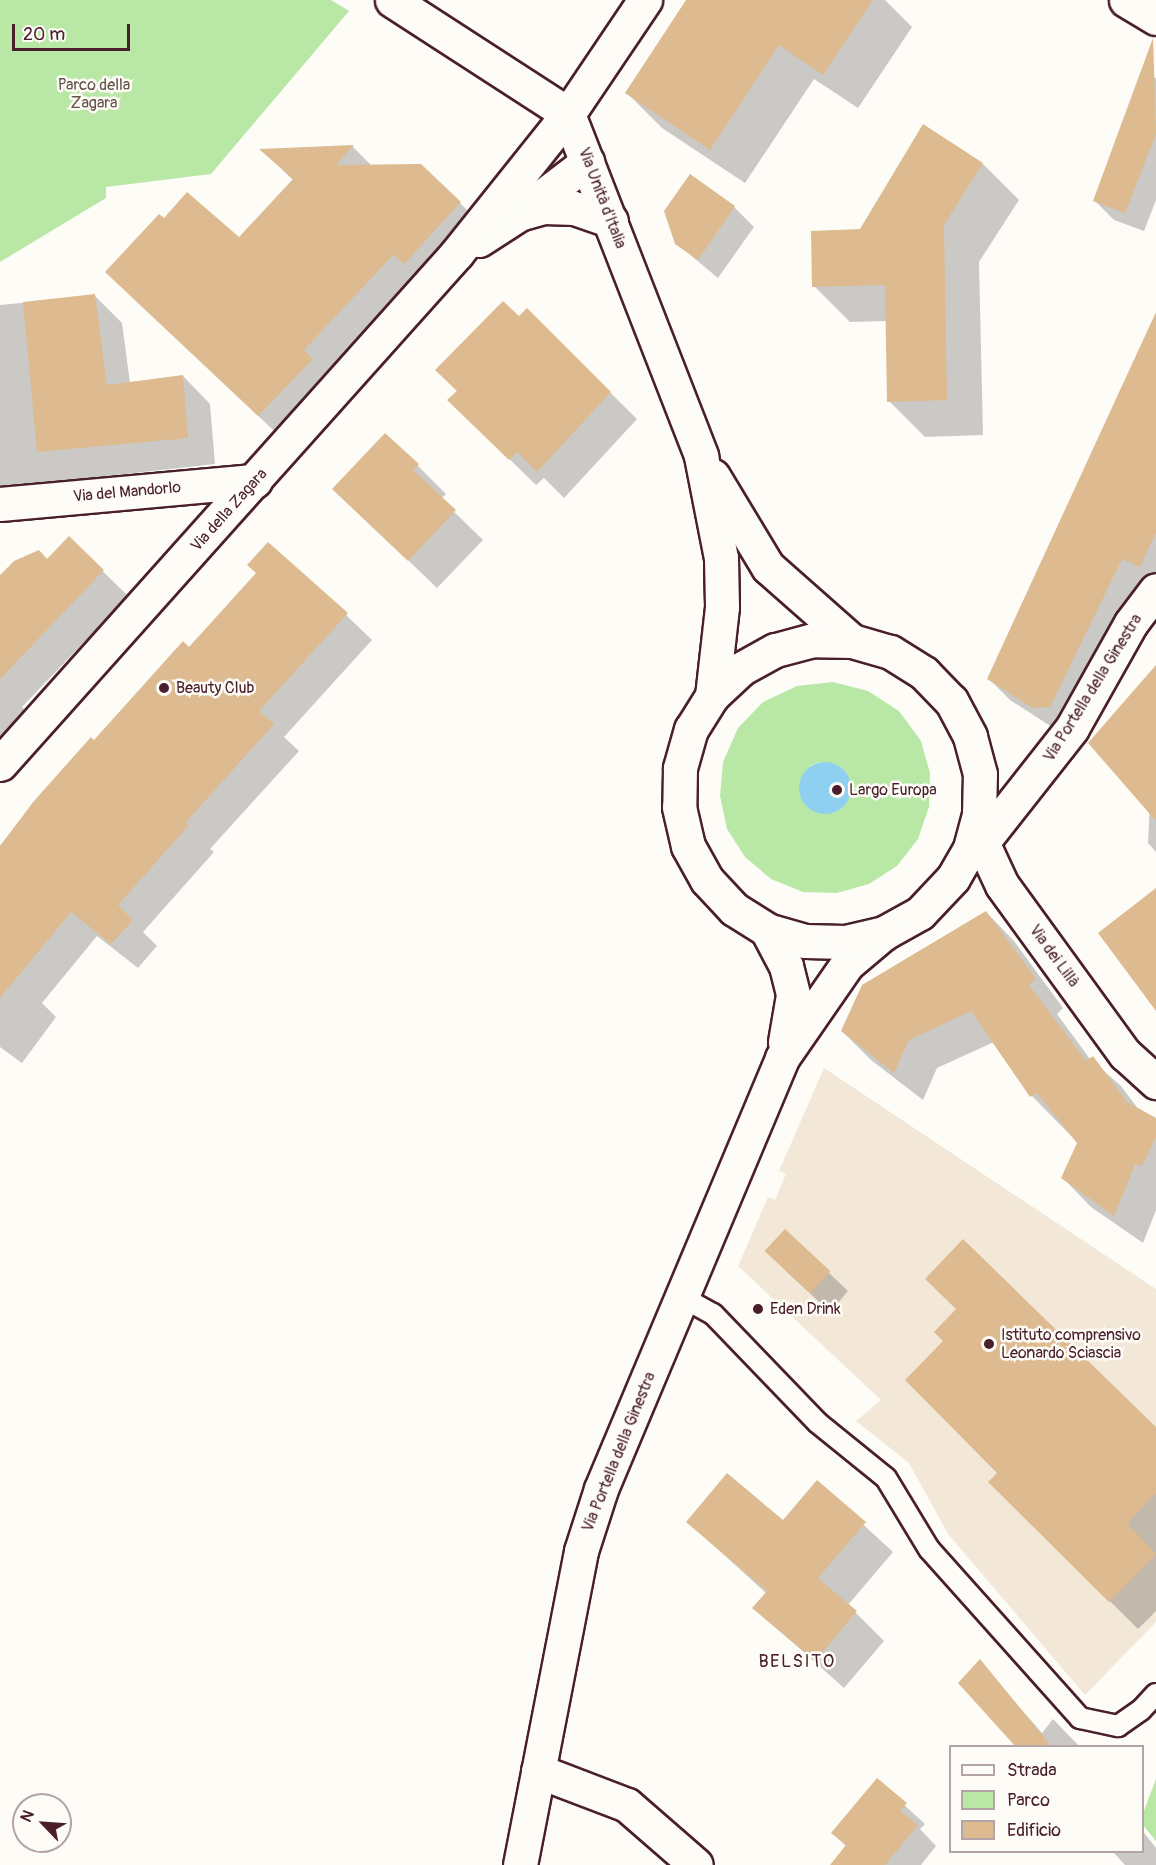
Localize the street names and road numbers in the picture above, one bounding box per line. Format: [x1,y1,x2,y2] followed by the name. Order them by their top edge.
[574,145,630,251] street label: Via Unità d'Italia
[187,465,271,555] street label: Via della Zagara
[72,478,182,506] street label: Via del Mandorlo
[1040,611,1146,765] street label: Via Portella della Ginestra
[1025,921,1083,991] street label: Via dei Lillà
[578,1369,660,1535] street label: Via Portella della Ginestra

